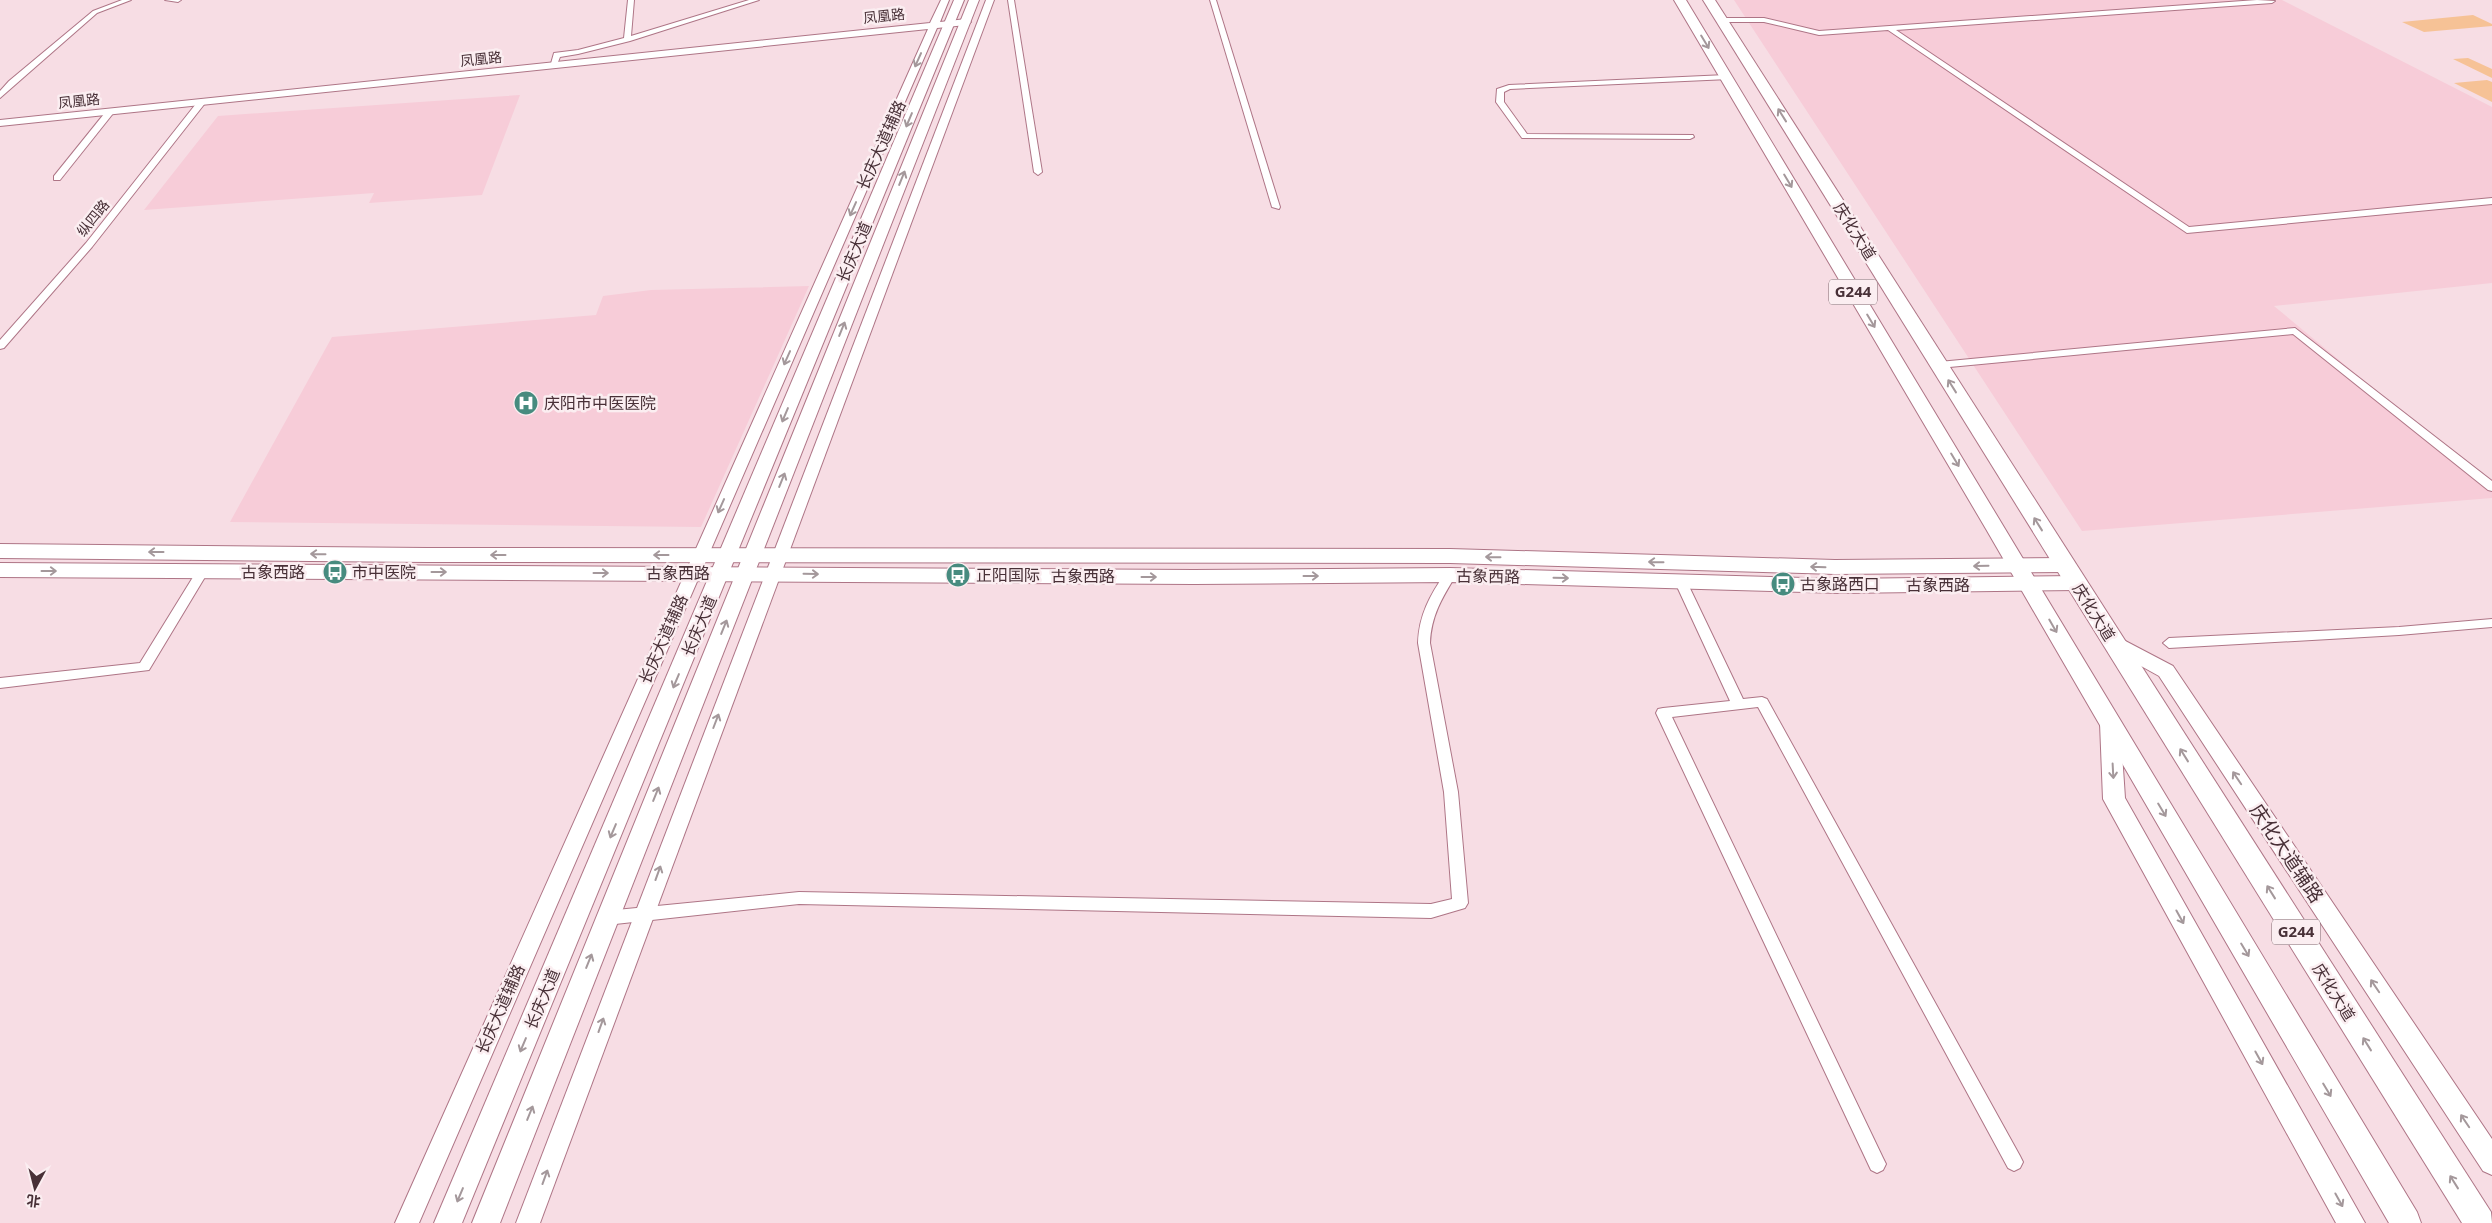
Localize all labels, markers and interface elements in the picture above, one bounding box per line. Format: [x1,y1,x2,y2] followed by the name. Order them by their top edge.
[862,4,906,27] street label: 凤凰路
[1700,34,1710,48] one-way arrow
[459,47,503,70] street label: 凤凰路
[912,52,922,67] one-way arrow
[57,89,101,112] street label: 凤凰路
[851,97,911,193] street label: 长庆大道辅路
[1776,109,1786,123] one-way arrow
[904,112,913,127] one-way arrow
[898,170,907,186] one-way arrow
[1783,174,1793,188] one-way arrow
[72,195,113,240] street label: 纵四路
[1829,198,1881,264] street label: 庆化大道
[848,201,858,216] one-way arrow
[831,218,877,286] street label: 长庆大道
[1829,280,1877,304] road number: G244
[1866,314,1876,328] one-way arrow
[838,321,847,337] one-way arrow
[781,350,791,365] one-way arrow
[1947,380,1957,394] one-way arrow
[513,390,539,416] hospital icon: 庆阳市中医医院
[544,392,656,414] place label: 庆阳市中医医院
[779,407,789,422] one-way arrow
[1950,453,1960,467] one-way arrow
[778,472,787,488] one-way arrow
[716,498,726,513] one-way arrow
[2033,517,2044,531] one-way arrow
[148,547,164,557] one-way arrow
[311,549,327,559] one-way arrow
[491,550,507,560] one-way arrow
[653,550,670,560] one-way arrow
[1486,553,1502,562] one-way arrow
[1648,557,1664,566] one-way arrow
[322,559,348,585] bus stop icon: 市中医院
[241,561,305,583] street label: 古象西路
[352,561,416,583] place label: 市中医院
[1973,561,1989,571] one-way arrow
[646,562,710,584] street label: 古象西路
[945,562,971,588] bus stop icon: 正阳国际
[1810,562,1826,571] one-way arrow
[976,564,1040,586] place label: 正阳国际
[1456,564,1520,588] street label: 古象西路
[1051,565,1115,587] street label: 古象西路
[40,566,56,575] one-way arrow
[430,567,446,577] one-way arrow
[592,568,609,578] one-way arrow
[803,569,819,579] one-way arrow
[1303,571,1319,581] one-way arrow
[1770,571,1796,597] bus stop icon: 古象路西口
[1140,572,1157,582] one-way arrow
[1553,573,1569,583] one-way arrow
[1800,573,1880,595] place label: 古象路西口
[1906,574,1970,596] street label: 古象西路
[2068,579,2120,645] street label: 庆化大道
[633,591,693,687] street label: 长庆大道辅路
[676,592,722,660] street label: 长庆大道
[2049,618,2059,632] one-way arrow
[719,620,729,635] one-way arrow
[670,673,680,688] one-way arrow
[712,714,721,729] one-way arrow
[2179,748,2189,762] one-way arrow
[2108,763,2117,779] one-way arrow
[2232,771,2242,785] one-way arrow
[652,787,662,802] one-way arrow
[2244,798,2330,908] street label: 庆化大道辅路
[2157,802,2167,816] one-way arrow
[607,823,617,838] one-way arrow
[654,866,663,881] one-way arrow
[2266,886,2276,900] one-way arrow
[2175,909,2185,923] one-way arrow
[2272,920,2320,944] road number: G244
[2240,942,2250,956] one-way arrow
[585,954,595,969] one-way arrow
[2308,959,2360,1025] street label: 庆化大道
[470,961,530,1057] street label: 长庆大道辅路
[519,965,565,1033] street label: 长庆大道
[2370,979,2380,993] one-way arrow
[597,1018,607,1033] one-way arrow
[517,1037,527,1052] one-way arrow
[2362,1038,2372,1052] one-way arrow
[2254,1051,2264,1066] one-way arrow
[2323,1082,2333,1096] one-way arrow
[526,1105,535,1121] one-way arrow
[2460,1115,2470,1129] one-way arrow
[10,1163,60,1213] north arrow
[541,1170,550,1186] one-way arrow
[2449,1175,2459,1189] one-way arrow
[455,1187,464,1202] one-way arrow
[25,1191,41,1212] text: 北
[2334,1193,2344,1207] one-way arrow

